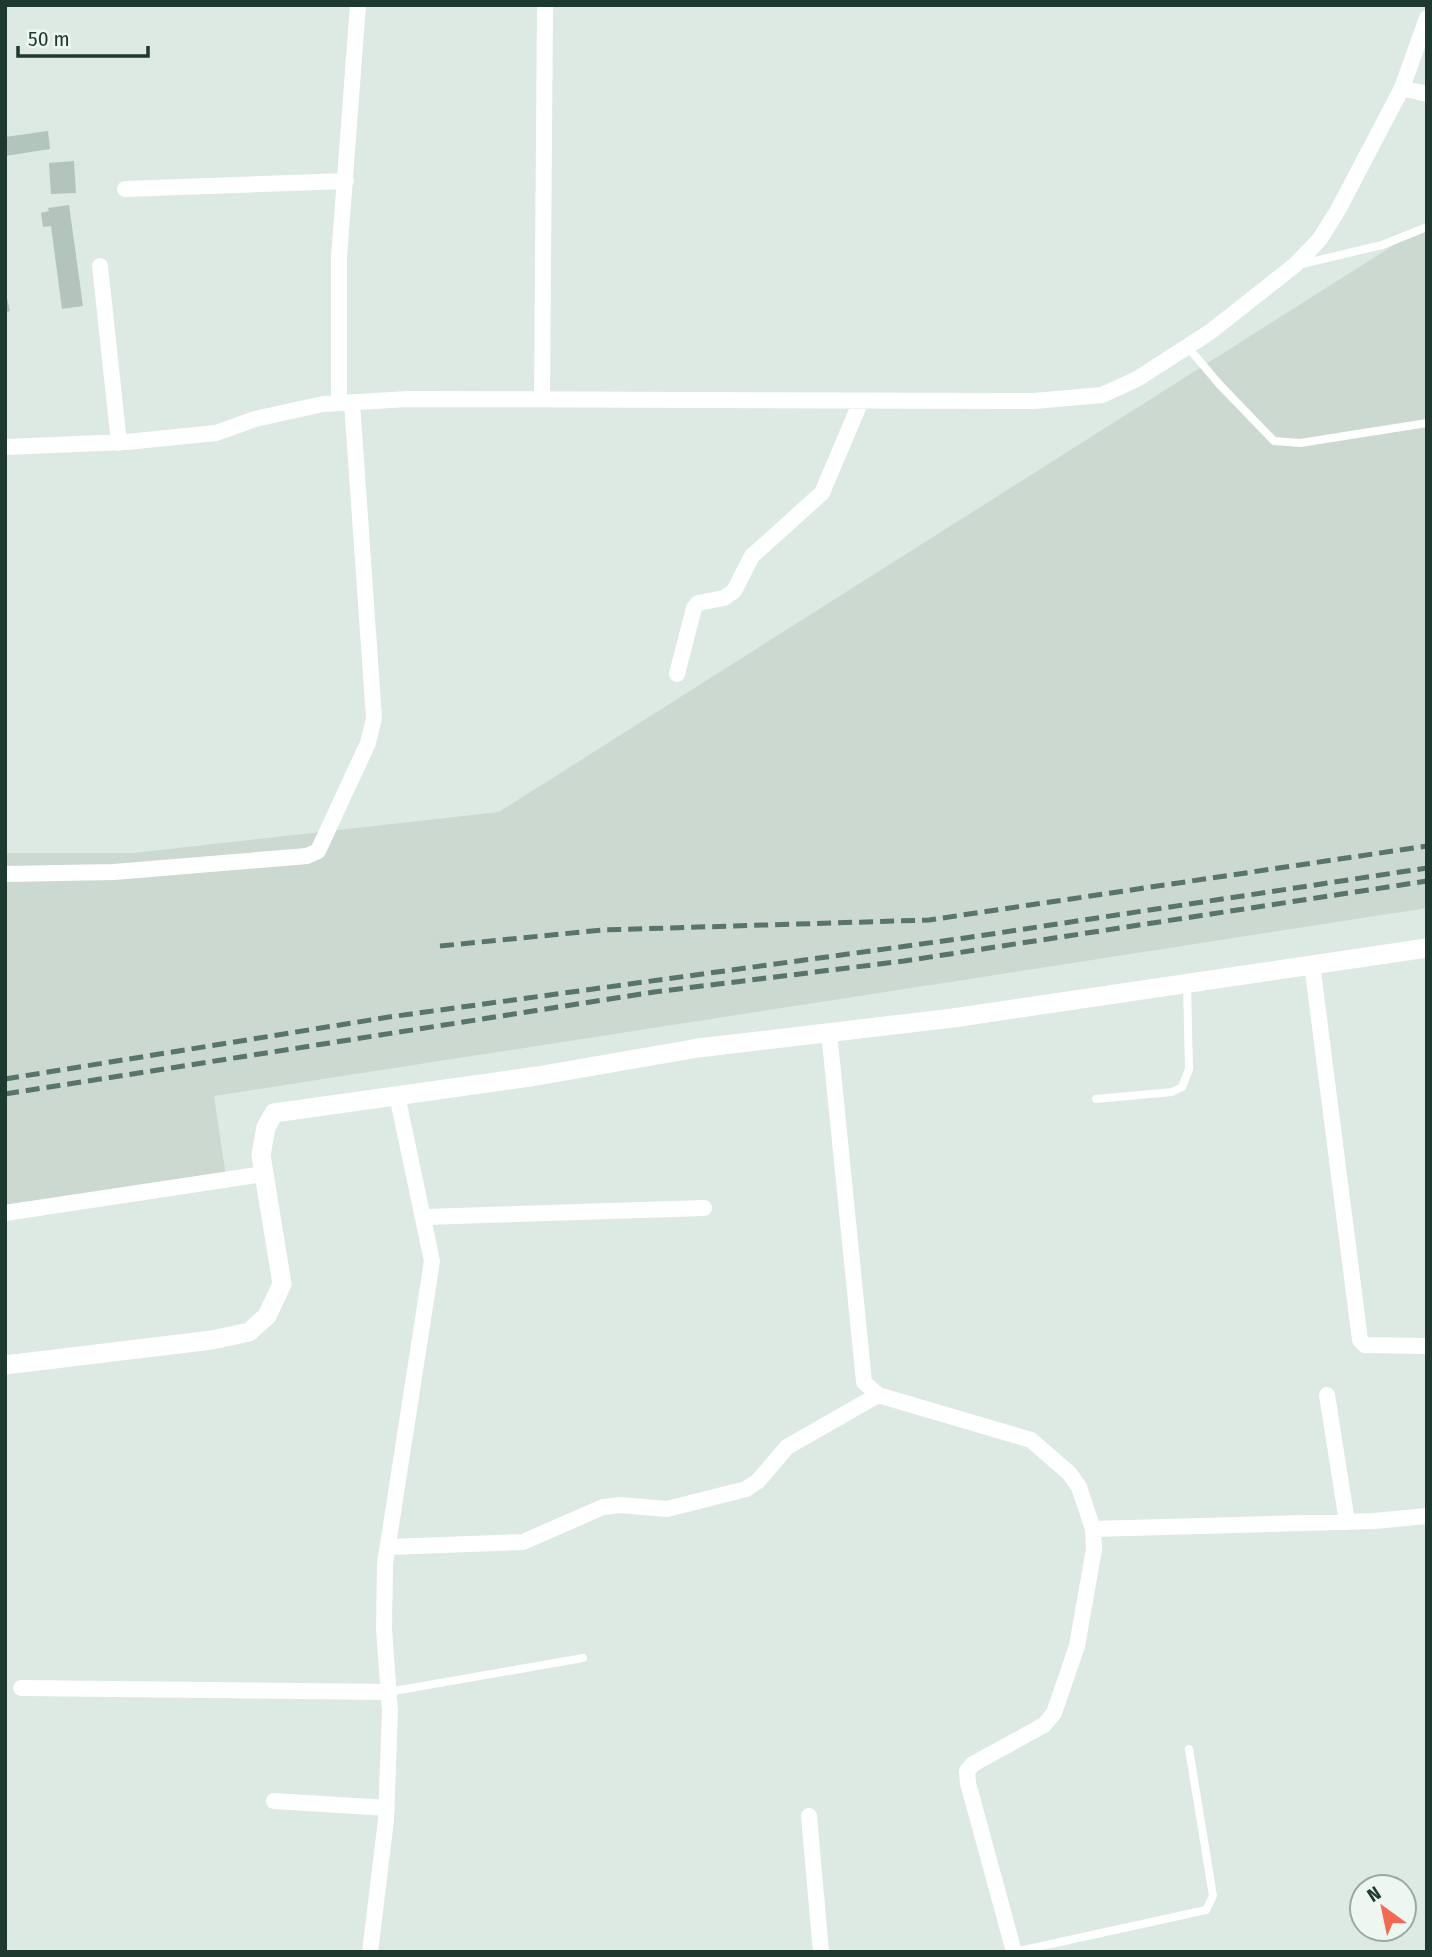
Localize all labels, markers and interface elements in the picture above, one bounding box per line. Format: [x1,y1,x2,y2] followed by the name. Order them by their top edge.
[18,14,147,58] scale bar
[28,26,70,52] text: 50 m
[1348,1873,1418,1943] north arrow
[1363,1881,1385,1907] text: N

